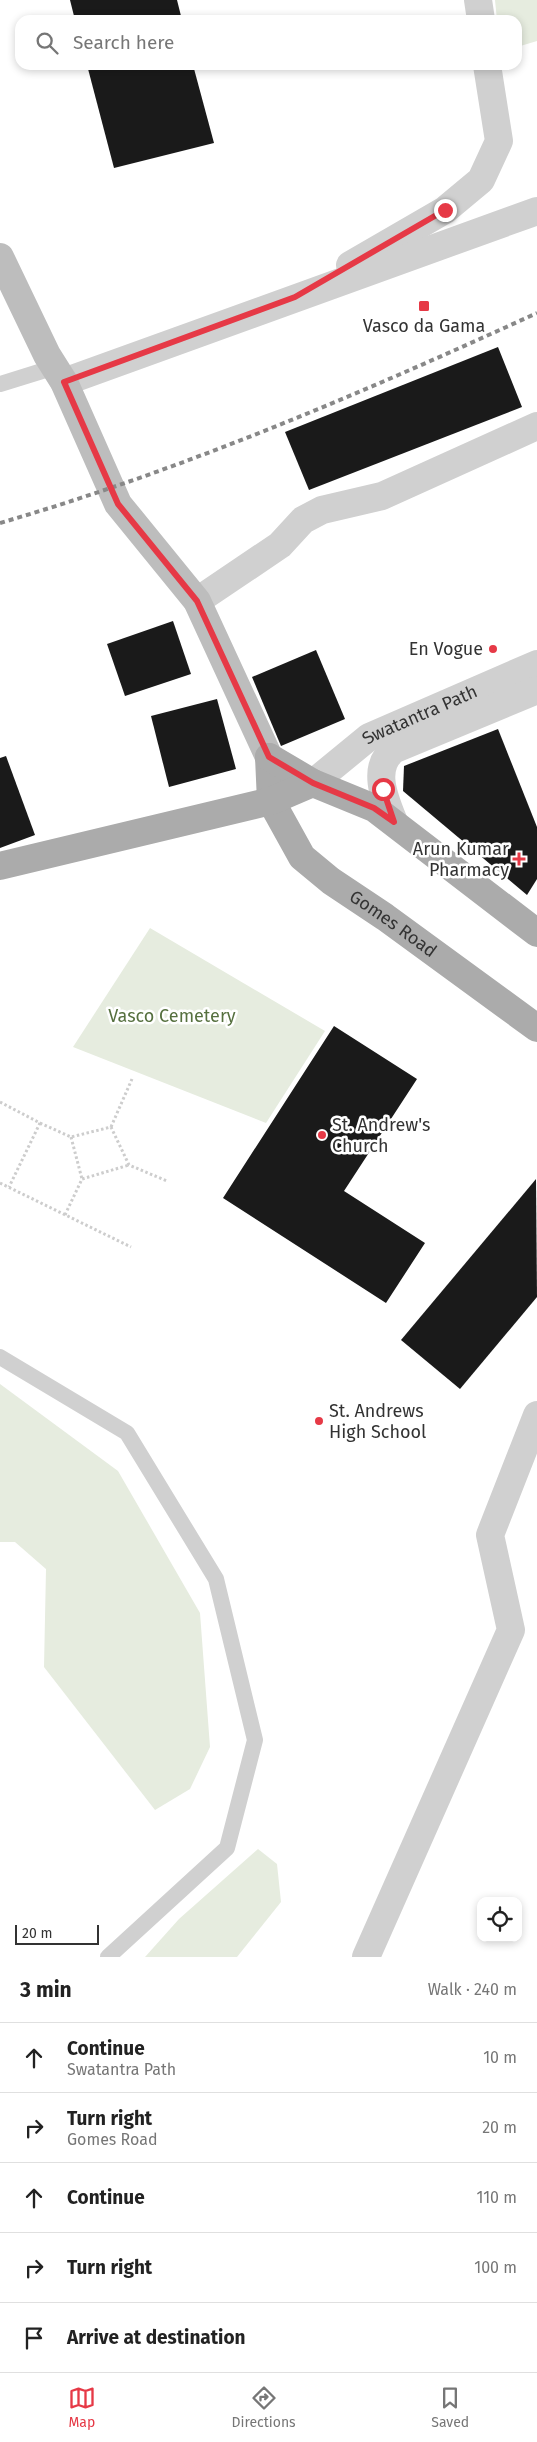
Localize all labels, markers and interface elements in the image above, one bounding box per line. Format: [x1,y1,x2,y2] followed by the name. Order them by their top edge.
[15,15,522,70] search box
[33,29,61,57] icon: search
[73,31,174,54] text: Search here
[434,199,457,222] route end
[417,299,431,313] marker: Vasco da Gama
[363,315,485,337] place label: Vasco da Gama
[409,638,483,660] place label: En Vogue
[487,643,499,655] marker: En Vogue
[357,680,481,749] street label: Swatantra Path
[372,778,395,801] route start
[413,838,509,881] place label: Arun Kumar Pharmacy
[513,853,525,865] marker: Arun Kumar Pharmacy
[345,885,441,962] street label: Gomes Road
[108,1005,236,1027] park label: Vasco Cemetery
[332,1114,430,1157] place label: St. Andrew's Church
[316,1129,328,1141] marker: St. Andrew's Church
[329,1400,426,1443] place label: St. Andrews High School
[313,1415,325,1427] marker: St. Andrews High School
[477,1897,522,1942] map controls
[477,1897,522,1942] button: locate
[15,1922,99,1945] scale bar
[22,1925,52,1942] text: 20 m
[20,1977,72,2003] text: 3 min
[428,1980,517,1999] text: Walk · 240 m
[67,2037,145,2060] text: Continue
[20,2044,48,2072] icon: ahead
[483,2048,517,2067] text: 10 m
[67,2060,176,2079] text: Swatantra Path
[67,2107,152,2130] text: Turn right
[20,2114,48,2142] icon: right
[482,2118,517,2137] text: 20 m
[67,2130,157,2149] text: Gomes Road
[20,2184,48,2212] icon: ahead
[67,2186,145,2209] text: Continue
[476,2188,517,2207] text: 110 m
[20,2254,48,2282] icon: right
[67,2256,152,2279] text: Turn right
[474,2258,517,2277] text: 100 m
[20,2324,48,2352] icon: arrive
[67,2326,246,2349] text: Arrive at destination
[68,2384,96,2431] tab: Map
[231,2384,296,2431] tab: Directions
[431,2384,469,2431] tab: Saved

